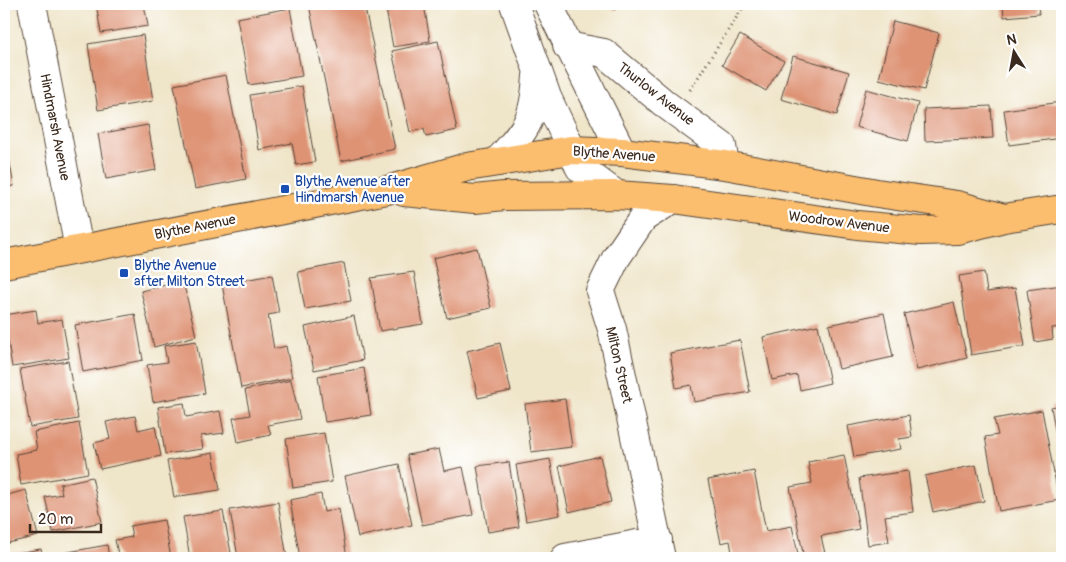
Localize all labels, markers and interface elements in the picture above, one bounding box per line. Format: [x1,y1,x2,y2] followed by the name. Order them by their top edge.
[988,28,1038,78] north arrow
[1005,30,1018,49] text: N
[614,59,698,129] street label: Thurlow Avenue
[36,72,74,182] street label: Hindmarsh Avenue
[572,143,656,165] street label: Blythe Avenue
[295,173,410,206] place label: Blythe Avenue after Hindmarsh Avenue
[279,183,291,195] marker: Blythe Avenue after Hindmarsh Avenue
[788,207,890,237] street label: Woodrow Avenue
[153,211,237,243] street label: Blythe Avenue
[134,257,245,290] place label: Blythe Avenue after Milton Street
[118,267,130,279] marker: Blythe Avenue after Milton Street
[602,325,636,405] street label: Milton Street
[30,502,101,534] scale bar
[38,510,73,529] text: 20 m

